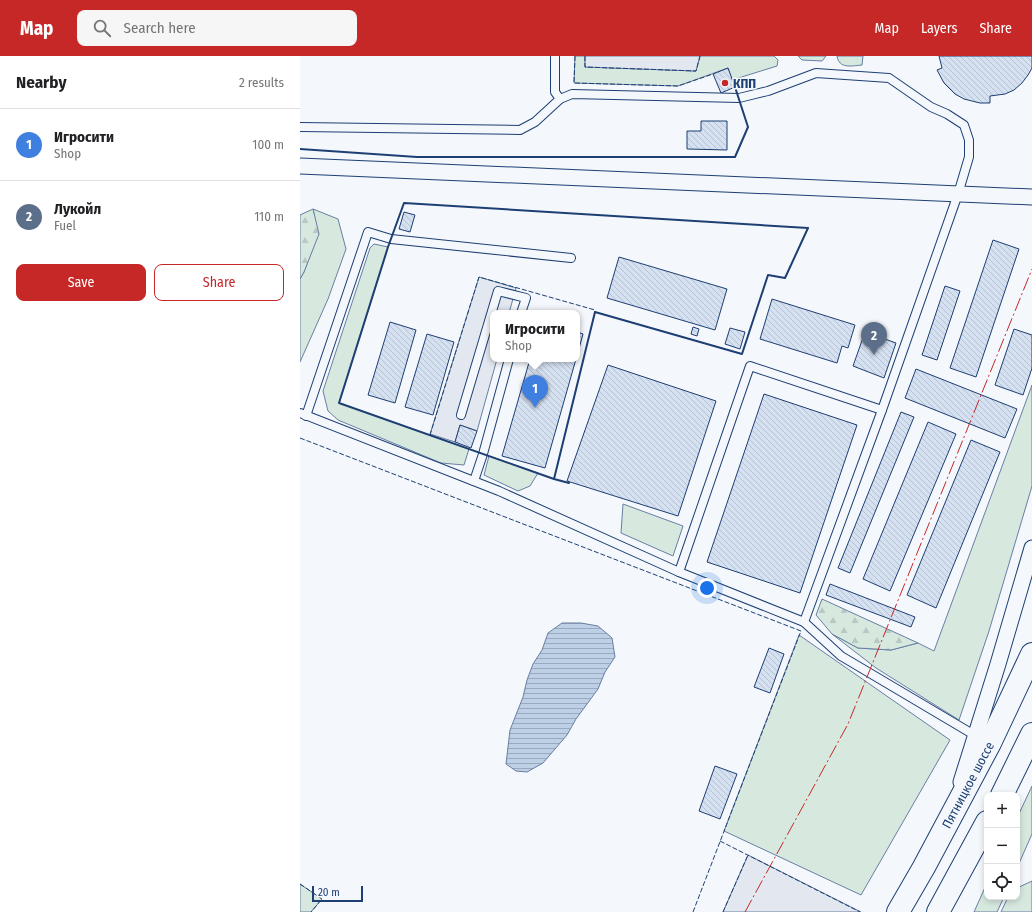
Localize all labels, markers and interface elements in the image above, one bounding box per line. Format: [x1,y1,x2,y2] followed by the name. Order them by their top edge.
[77,10,357,46] search box
[20,17,53,40] text: Map
[91,17,113,39] icon: search
[123,19,196,37] text: Search here
[875,20,899,37] text: Map
[921,20,957,37] text: Layers
[979,20,1012,37] text: Share
[16,72,67,93] text: Nearby
[239,75,284,90] text: 2 results
[733,76,756,91] place label: КПП
[720,78,730,88] marker: КПП
[54,128,114,146] text: Игросити
[26,137,32,152] text: 1
[252,137,284,152] text: 100 m
[54,146,81,161] text: Shop
[54,200,101,218] text: Лукойл
[26,209,32,224] text: 2
[254,209,284,224] text: 110 m
[54,218,76,233] text: Fuel
[16,264,146,301] button: Save
[154,264,284,301] button: Share
[490,310,580,362] popup
[505,320,565,338] text: Игросити
[861,322,887,355] pin: 2
[505,338,532,353] text: Shop
[522,375,548,408] pin: 1
[697,578,717,598] your location
[939,739,997,831] street label: Пятницкое шоссе
[984,792,1020,900] map controls
[984,792,1020,828] button: +
[984,828,1020,864] button: −
[984,864,1020,900] button: locate
[312,884,363,903] scale bar
[318,886,340,899] text: 20 m

